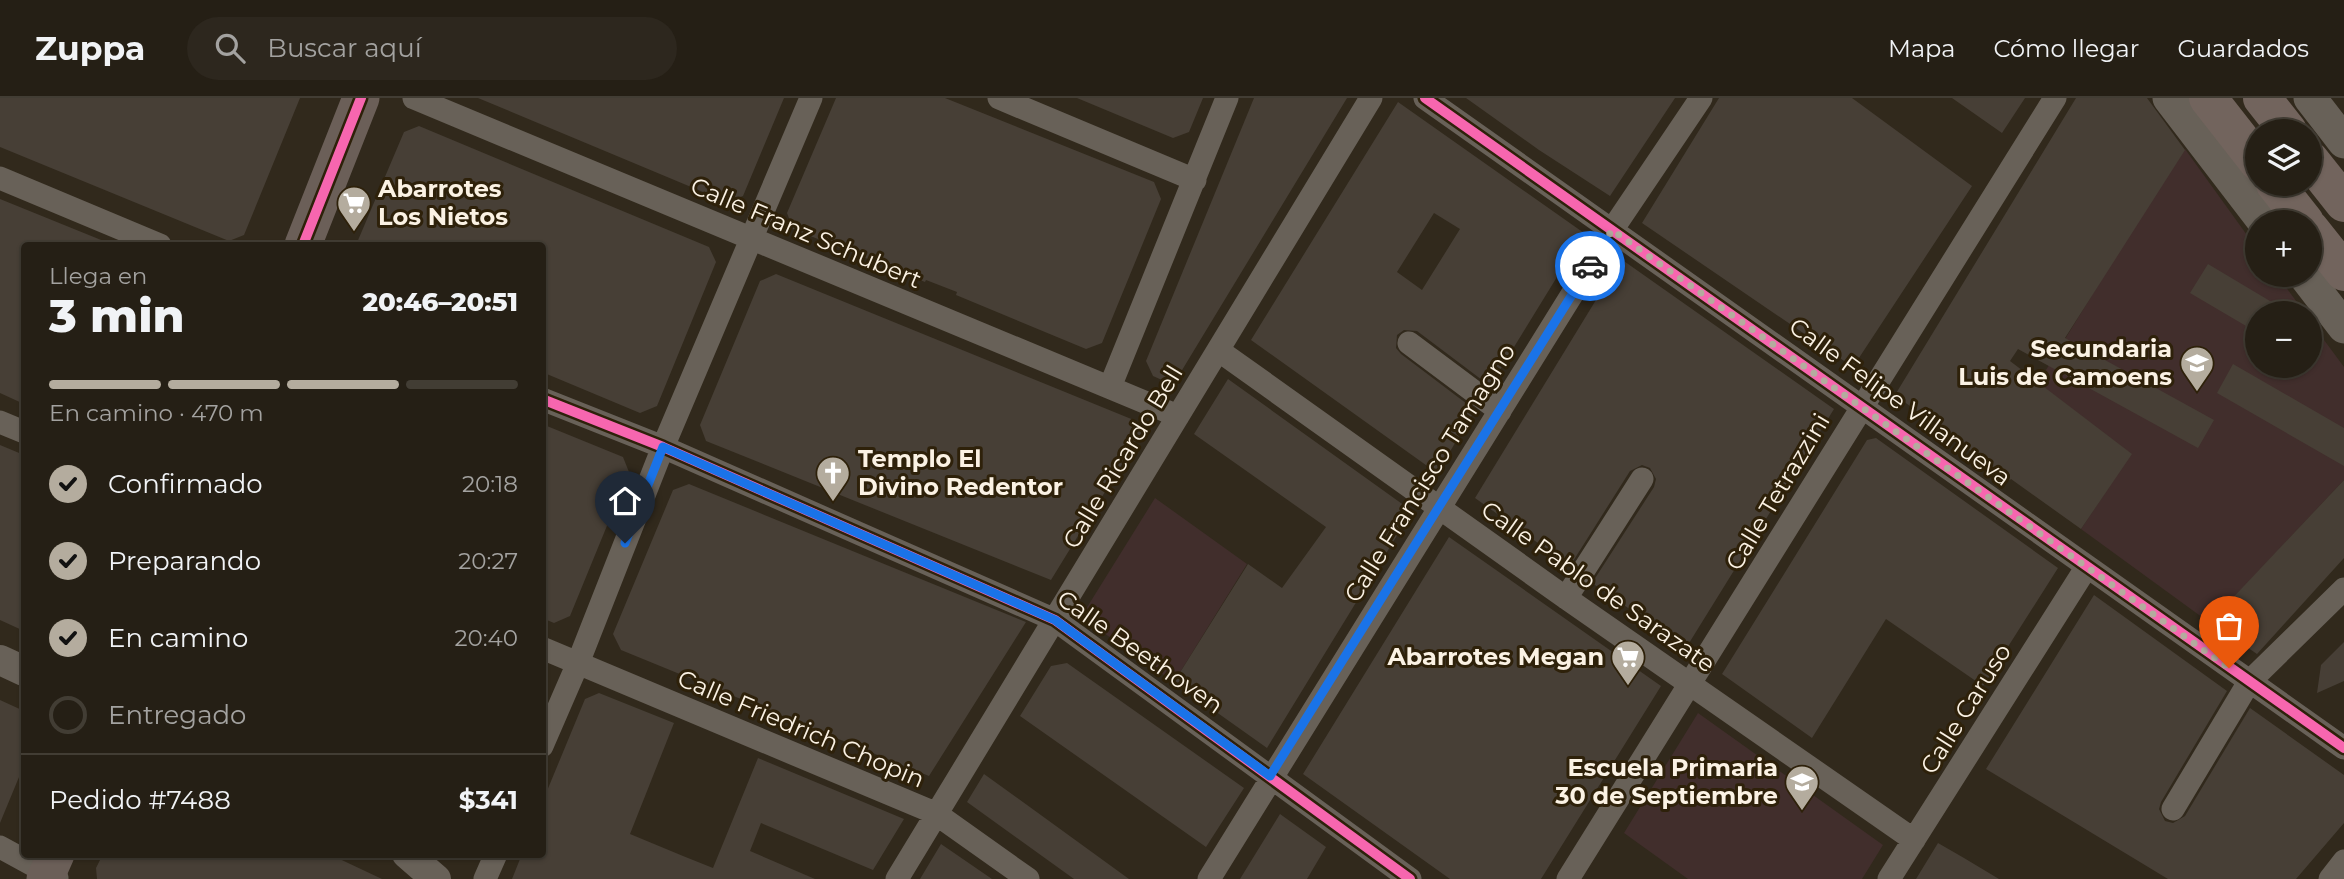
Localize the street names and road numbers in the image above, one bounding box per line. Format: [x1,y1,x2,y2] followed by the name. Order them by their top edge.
[686,171,926,294] street label: Calle Franz Schubert
[1784,311,2017,492] street label: Calle Felipe Villanueva
[1338,338,1521,607] street label: Calle Francisco Tamagno
[1056,360,1189,554] street label: Calle Ricardo Bell
[1719,408,1836,575] street label: Calle Tetrazzini
[1476,495,1721,678] street label: Calle Pablo de Sarazate
[1052,584,1229,720] street label: Calle Beethoven
[1914,638,2017,779] street label: Calle Caruso
[673,663,929,794] street label: Calle Friedrich Chopin

